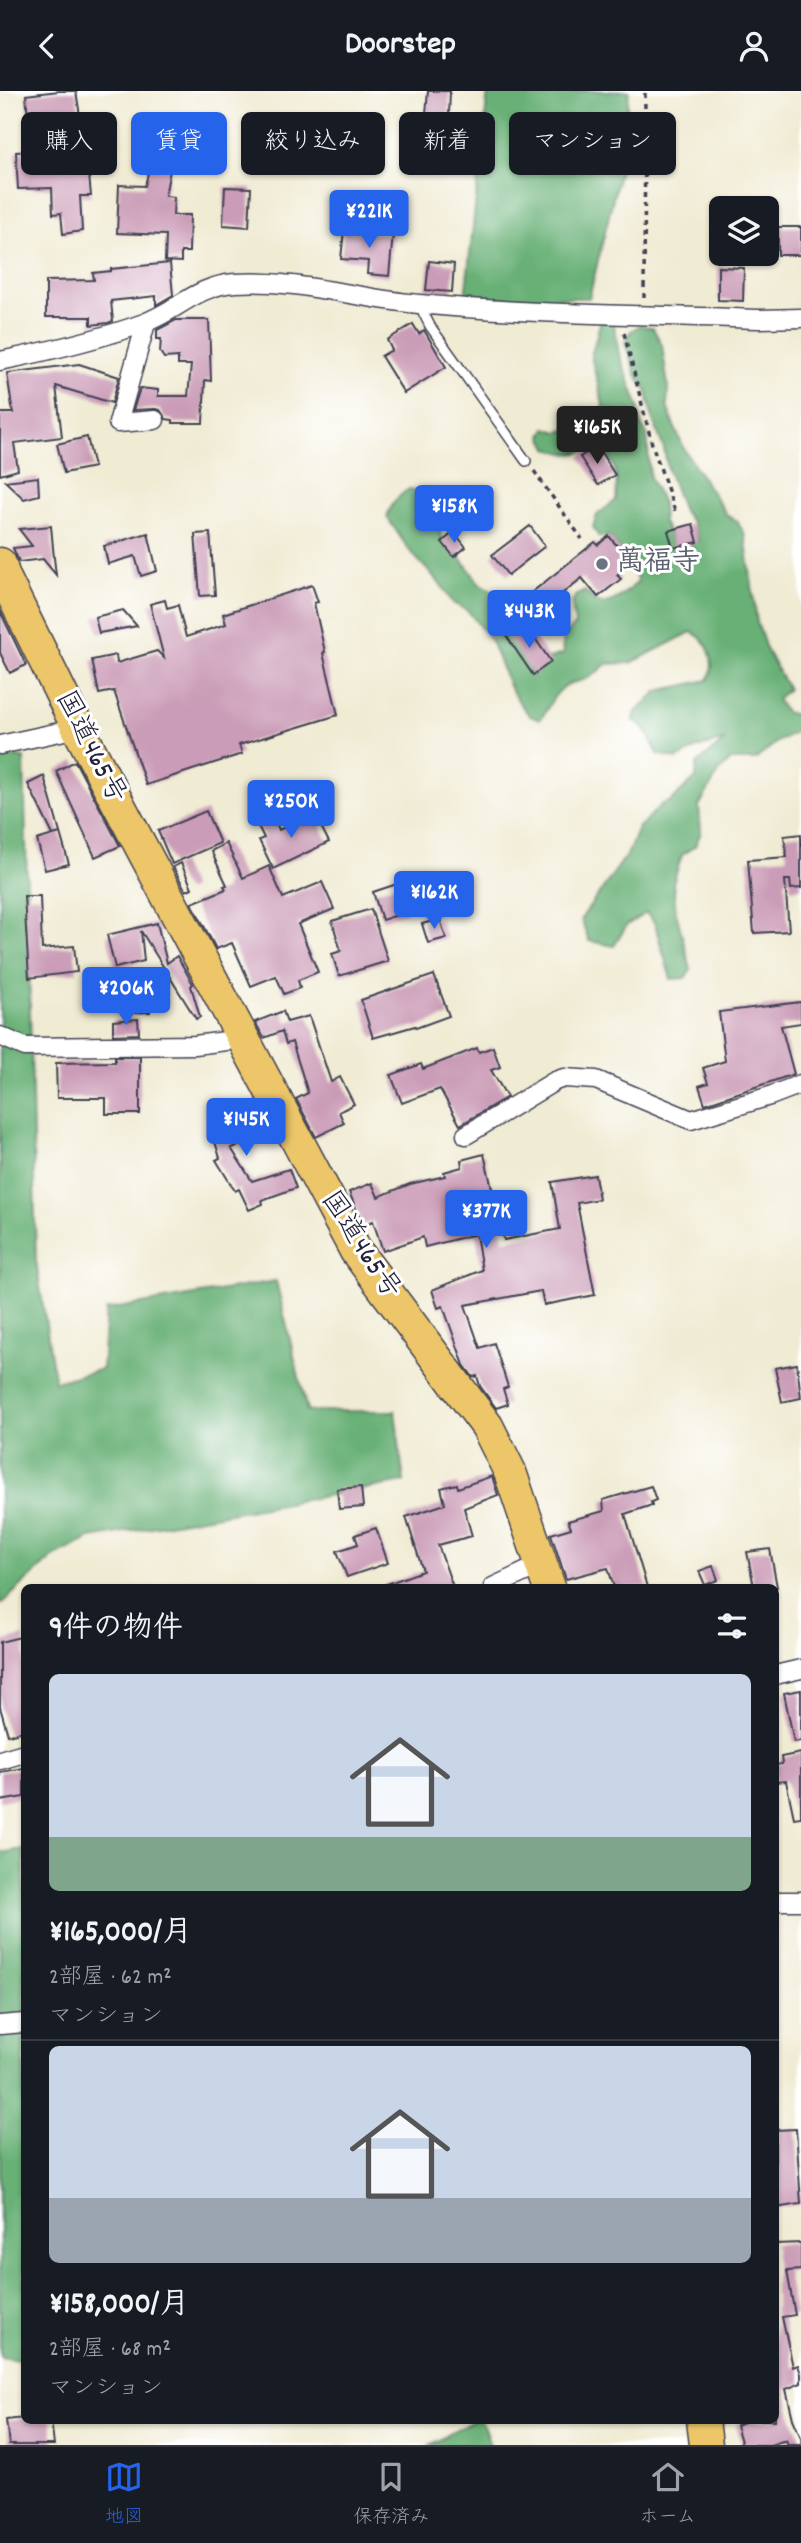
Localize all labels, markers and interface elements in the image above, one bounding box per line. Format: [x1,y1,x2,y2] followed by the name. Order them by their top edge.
[345,23,456,69] text: Doorstep
[28,27,66,65] icon: back
[735,27,773,65] icon: person
[21,112,117,175] chip: 購入
[131,112,227,175] chip: 賃貸
[241,112,385,175] chip: 絞り込み
[399,112,495,175] chip: 新着
[509,112,676,175] chip: マンション
[320,191,418,250] pin: ¥221K
[346,196,392,229] text: ¥221K
[709,196,779,266] map controls
[709,196,779,266] button: layers
[548,407,646,466] pin: ¥165K
[573,412,621,445] text: ¥165K
[405,485,503,545] pin: ¥158K
[431,491,477,524] text: ¥158K
[616,544,700,584] place label: 萬福寺
[594,556,610,572] marker: 萬福寺
[480,591,578,650] pin: ¥443K
[503,596,555,629] text: ¥443K
[43,684,135,812] street label: 国道465号
[242,781,340,840] pin: ¥250K
[264,786,319,819] text: ¥250K
[385,871,483,931] pin: ¥162K
[410,877,458,910] text: ¥162K
[77,967,175,1027] pin: ¥206K
[98,973,154,1006] text: ¥206K
[197,1098,295,1158] pin: ¥145K
[223,1104,270,1137] text: ¥145K
[309,1184,409,1308] street label: 国道465号
[437,1191,535,1250] pin: ¥377K
[461,1196,511,1229] text: ¥377K
[713,1607,751,1645] icon: filters
[49,1609,183,1652] text: 9件の物件
[337,1719,463,1845] icon: home
[49,1913,192,1956] text: ¥165,000/月
[49,1962,172,1995] text: 2部屋 · 62 m²
[49,2001,163,2034] text: マンション
[337,2091,463,2217] icon: home
[49,2285,189,2328] text: ¥158,000/月
[49,2334,171,2367] text: 2部屋 · 68 m²
[49,2373,163,2406] text: マンション
[105,2458,143,2532] tab: 地図
[353,2458,429,2532] tab: 保存済み
[640,2458,696,2532] tab: ホーム

